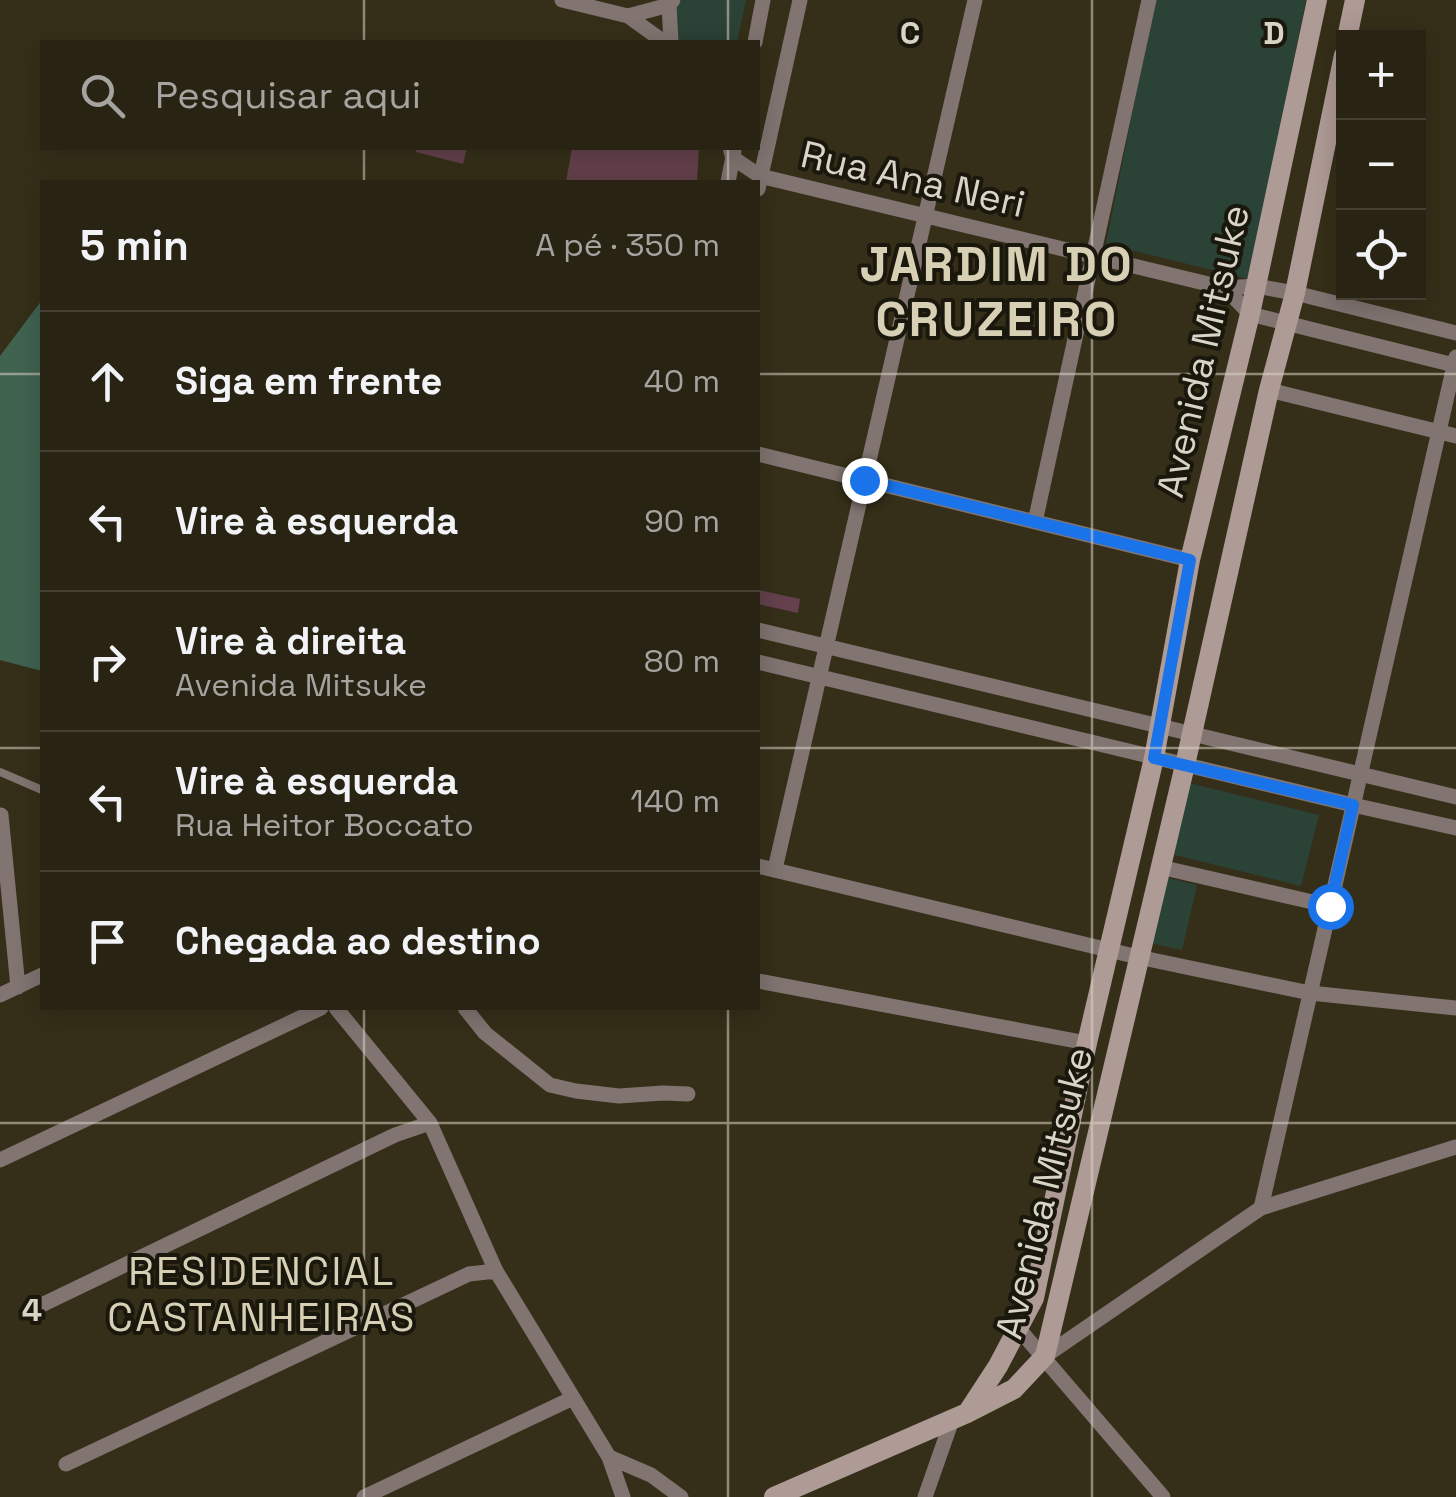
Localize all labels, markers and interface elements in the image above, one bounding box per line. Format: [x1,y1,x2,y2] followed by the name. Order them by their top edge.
[900,13,920,53] text: C
[1263,13,1285,53] text: D
[1336,30,1426,300] map controls
[1336,30,1426,120] button: +
[40,40,760,150] search box
[75,68,130,123] icon: search
[155,71,421,119] text: Pesquisar aqui
[1336,120,1426,210] button: −
[796,130,1030,228] street label: Rua Ana Neri
[1146,200,1260,502] street label: Avenida Mitsuke
[1336,210,1426,300] button: locate
[80,219,189,272] text: 5 min
[535,225,720,265] text: A pé · 350 m
[860,234,1134,350] district label: JARDIM DO CRUZEIRO
[80,354,135,409] icon: ahead
[175,357,442,405] text: Siga em frente
[644,361,720,401] text: 40 m
[842,458,888,504] route end
[80,494,135,549] icon: left
[175,497,458,545] text: Vire à esquerda
[644,501,720,541] text: 90 m
[175,617,406,665] text: Vire à direita
[80,634,135,689] icon: right
[644,641,720,681] text: 80 m
[175,665,427,705] text: Avenida Mitsuke
[175,757,458,805] text: Vire à esquerda
[80,774,135,829] icon: left
[630,781,720,821] text: 140 m
[175,805,474,845] text: Rua Heitor Boccato
[1308,884,1354,930] route start
[80,914,135,969] icon: arrive
[175,917,541,965] text: Chegada ao destino
[985,1042,1103,1344] street label: Avenida Mitsuke
[107,1246,417,1343] district label: RESIDENCIAL CASTANHEIRAS
[22,1290,42,1330] text: 4

